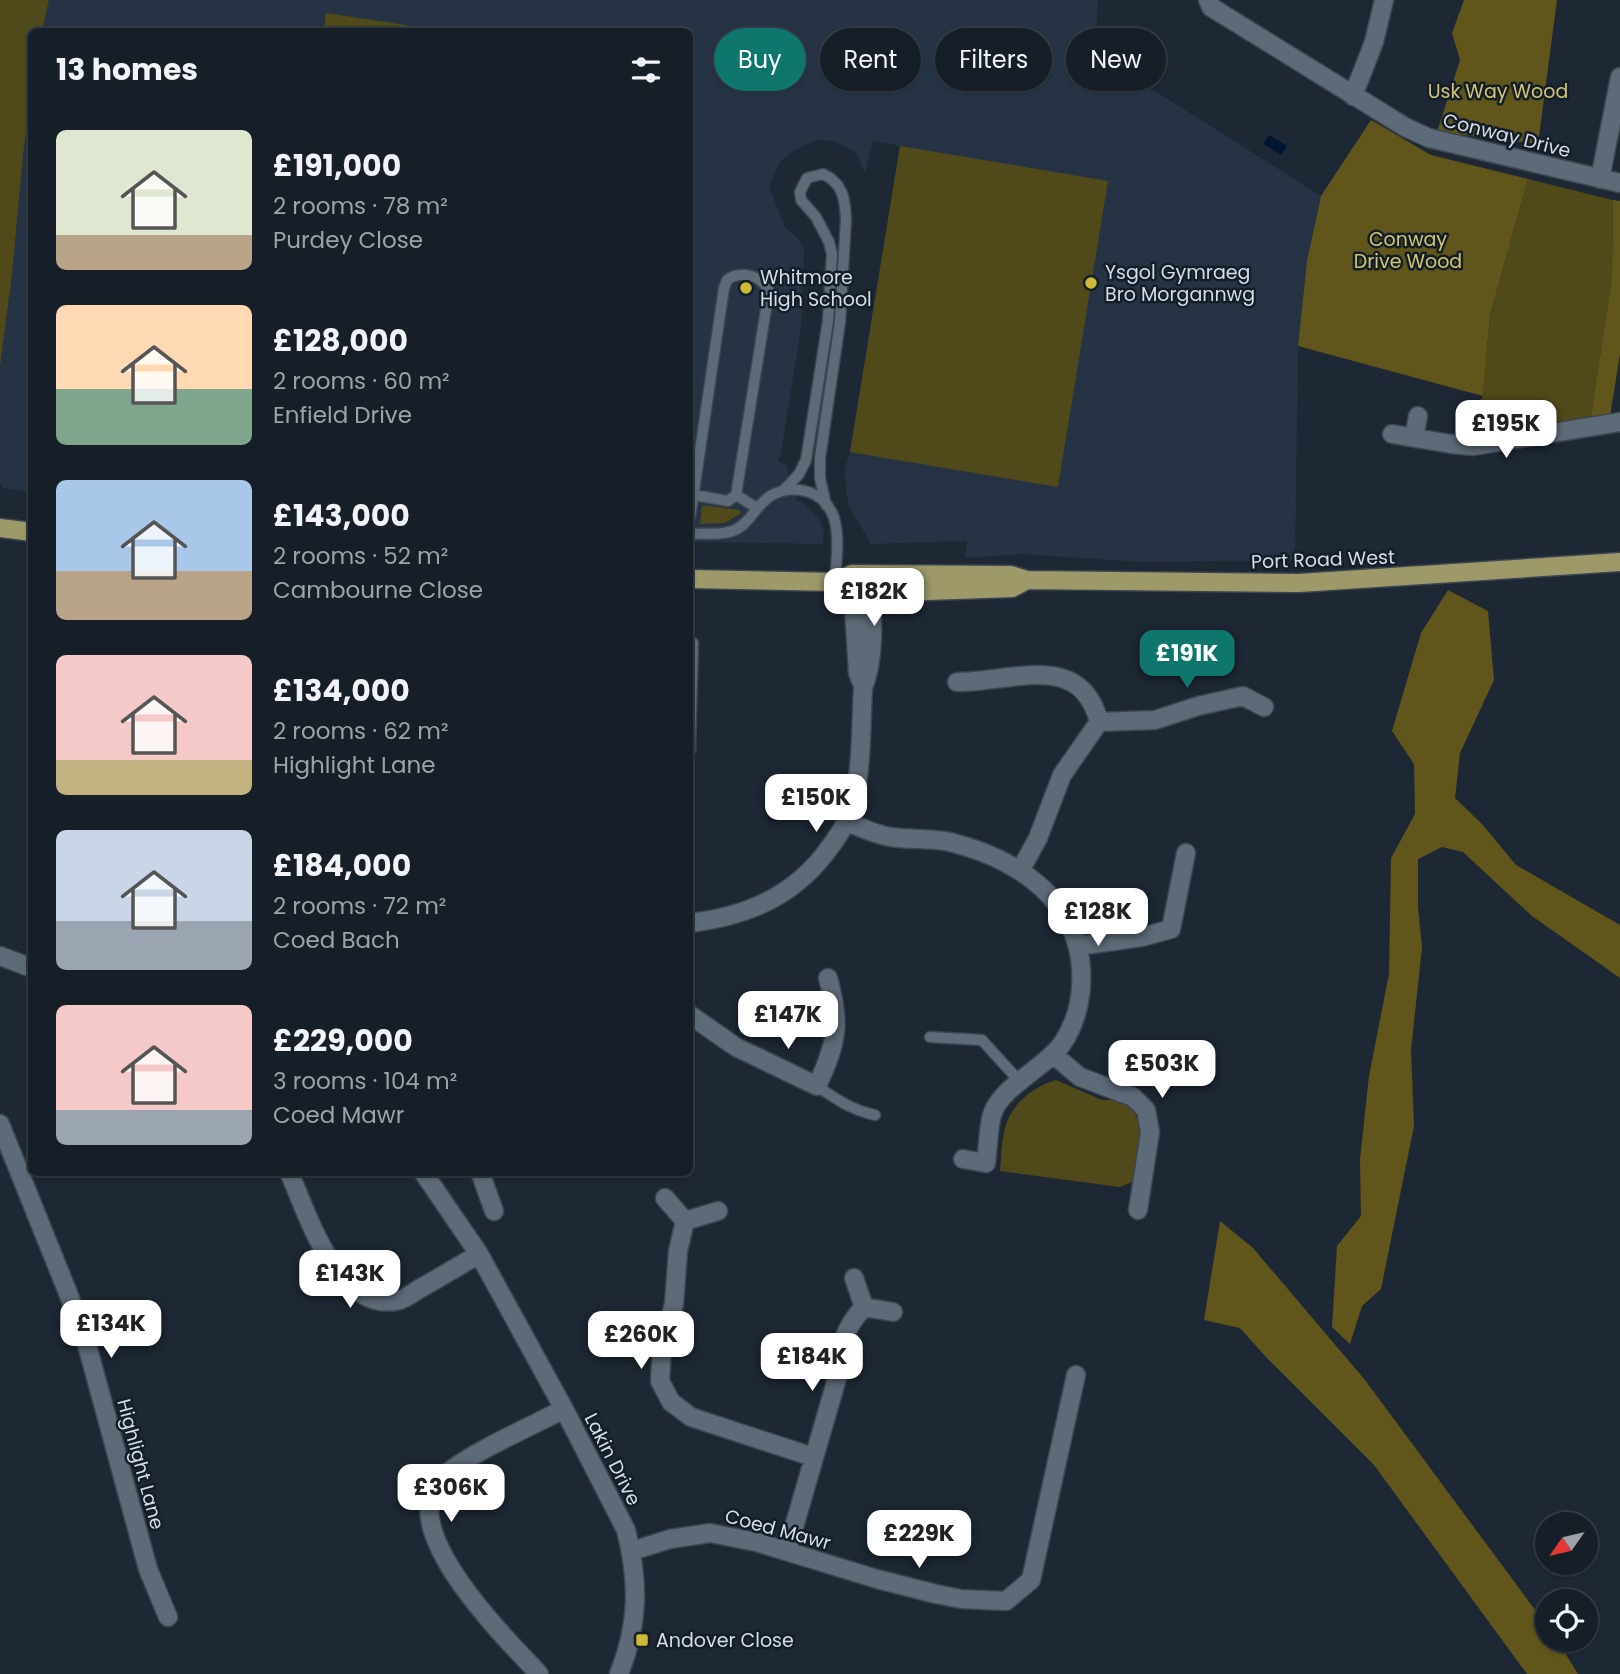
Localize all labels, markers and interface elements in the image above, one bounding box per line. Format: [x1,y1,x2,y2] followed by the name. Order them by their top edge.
[714,28,806,91] chip: Buy
[820,28,921,91] chip: Rent
[935,28,1052,91] chip: Filters
[1066,28,1166,91] chip: New
[56,48,198,91] text: 13 homes
[627,51,665,89] icon: filters
[1428,78,1568,105] park label: Usk Way Wood
[1440,107,1574,164] street label: Conway Drive
[273,144,401,187] text: £191,000
[112,158,196,242] icon: home
[273,190,448,222] text: 2 rooms · 78 m²
[273,224,423,256] text: Purdey Close
[1354,226,1462,275] park label: Conway Drive Wood
[1105,259,1255,308] place label: Ysgol Gymraeg Bro Morgannwg
[760,264,872,313] place label: Whitmore High School
[1083,275,1099,291] marker: Ysgol Gymraeg Bro Morgannwg
[738,280,754,296] marker: Whitmore High School
[273,319,408,362] text: £128,000
[112,333,196,417] icon: home
[273,365,450,397] text: 2 rooms · 60 m²
[273,399,412,431] text: Enfield Drive
[1457,400,1555,460] pin: £195K
[1471,407,1541,439] text: £195K
[273,494,410,537] text: £143,000
[112,508,196,592] icon: home
[273,540,448,572] text: 2 rooms · 52 m²
[1251,543,1395,576] street label: Port Road West
[825,568,923,628] pin: £182K
[273,574,483,606] text: Cambourne Close
[840,575,908,607] text: £182K
[1138,630,1236,690] pin: £191K
[1156,637,1218,669] text: £191K
[273,669,410,712] text: £134,000
[112,683,196,767] icon: home
[273,715,449,747] text: 2 rooms · 62 m²
[273,749,435,781] text: Highlight Lane
[767,774,865,834] pin: £150K
[781,781,851,813] text: £150K
[273,844,411,887] text: £184,000
[112,858,196,942] icon: home
[1049,888,1147,948] pin: £128K
[273,890,446,922] text: 2 rooms · 72 m²
[1064,895,1132,927] text: £128K
[273,924,400,956] text: Coed Bach
[739,992,837,1051] pin: £147K
[754,998,822,1030] text: £147K
[273,1019,413,1062] text: £229,000
[112,1033,196,1117] icon: home
[1113,1040,1211,1100] pin: £503K
[1124,1047,1200,1079] text: £503K
[273,1065,457,1097] text: 3 rooms · 104 m²
[273,1099,404,1131] text: Coed Mawr
[301,1250,399,1310] pin: £143K
[315,1257,385,1289] text: £143K
[62,1300,160,1360] pin: £134K
[76,1307,146,1339] text: £134K
[592,1312,690,1371] pin: £260K
[604,1318,678,1350] text: £260K
[763,1334,861,1393] pin: £184K
[777,1340,847,1372] text: £184K
[110,1396,171,1532] street label: Highlight Lane
[578,1408,647,1510] street label: Lakin Drive
[402,1464,500,1524] pin: £306K
[414,1471,488,1503] text: £306K
[722,1502,834,1557] street label: Coed Mawr
[870,1510,968,1570] pin: £229K
[1535,1512,1598,1575] north arrow
[1535,1512,1598,1652] map controls
[883,1517,955,1549] text: £229K
[1535,1589,1598,1652] button: locate
[656,1627,794,1654] place label: Andover Close
[634,1632,650,1648] marker: Andover Close

